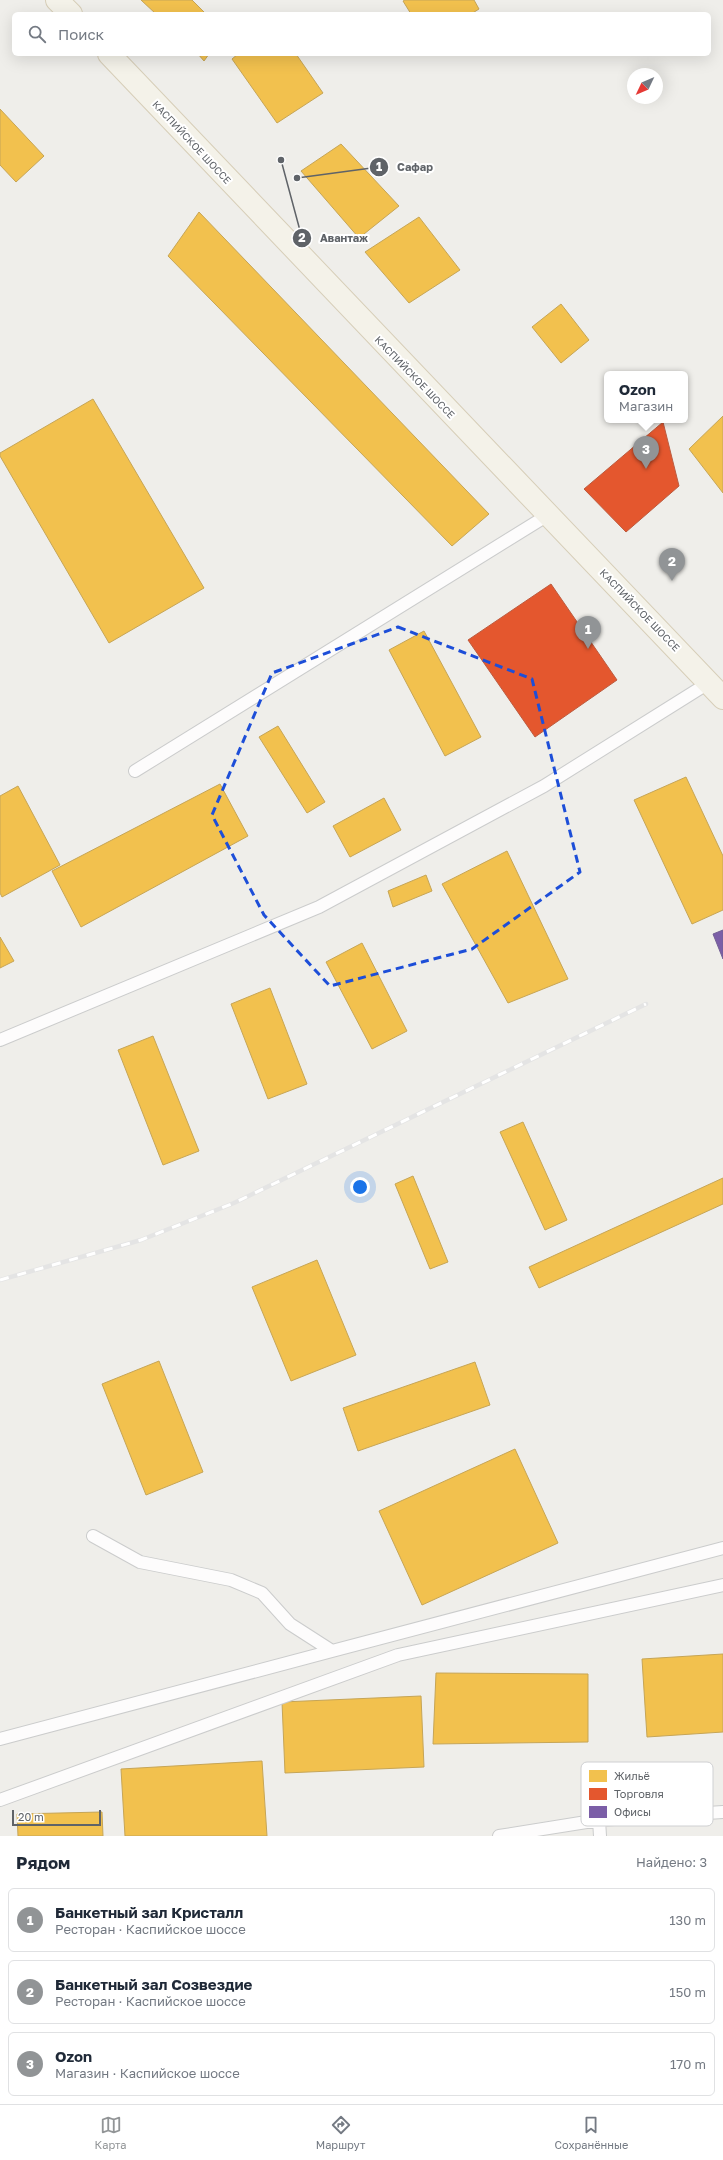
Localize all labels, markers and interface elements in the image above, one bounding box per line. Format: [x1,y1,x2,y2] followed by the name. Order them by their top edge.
[12,12,711,56] search box
[26,23,48,45] icon: search
[58,25,104,43] text: Поиск
[627,68,663,104] north arrow
[150,98,234,186] street label: КАСПИЙСКОЕ ШОССЕ
[369,155,441,178] callout: Сафар
[376,159,382,174] text: 1
[397,160,433,173] text: Сафар
[292,227,376,250] callout: Авантаж
[298,230,306,245] text: 2
[320,231,368,244] text: Авантаж
[373,333,457,421] street label: КАСПИЙСКОЕ ШОССЕ
[604,371,688,423] popup
[619,380,656,398] text: Ozon
[619,398,673,414] text: Магазин
[633,436,659,469] pin: 3
[659,548,685,581] pin: 2
[598,566,682,654] street label: КАСПИЙСКОЕ ШОССЕ
[575,616,601,649] pin: 1
[350,1177,370,1197] your location
[581,1762,713,1826] legend
[614,1769,650,1782] text: Жильё
[614,1787,664,1800] text: Торговля
[614,1805,651,1818] text: Офисы
[12,1808,101,1827] scale bar
[18,1810,44,1823] text: 20 m
[16,1852,70,1873] text: Рядом
[636,1854,707,1870] text: Найдено: 3
[55,1903,243,1921] text: Банкетный зал Кристалл
[27,1912,33,1928] text: 1
[669,1912,706,1928] text: 130 m
[55,1921,246,1937] text: Ресторан · Каспийское шоссе
[55,1975,252,1993] text: Банкетный зал Созвездие
[26,1984,34,2000] text: 2
[669,1984,706,2000] text: 150 m
[55,1993,246,2009] text: Ресторан · Каспийское шоссе
[55,2047,92,2065] text: Ozon
[26,2056,34,2072] text: 3
[670,2056,706,2072] text: 170 m
[55,2065,240,2081] text: Магазин · Каспийское шоссе
[95,2114,126,2151] tab: Карта
[316,2114,365,2151] tab: Маршрут
[555,2114,628,2151] tab: Сохранённые

